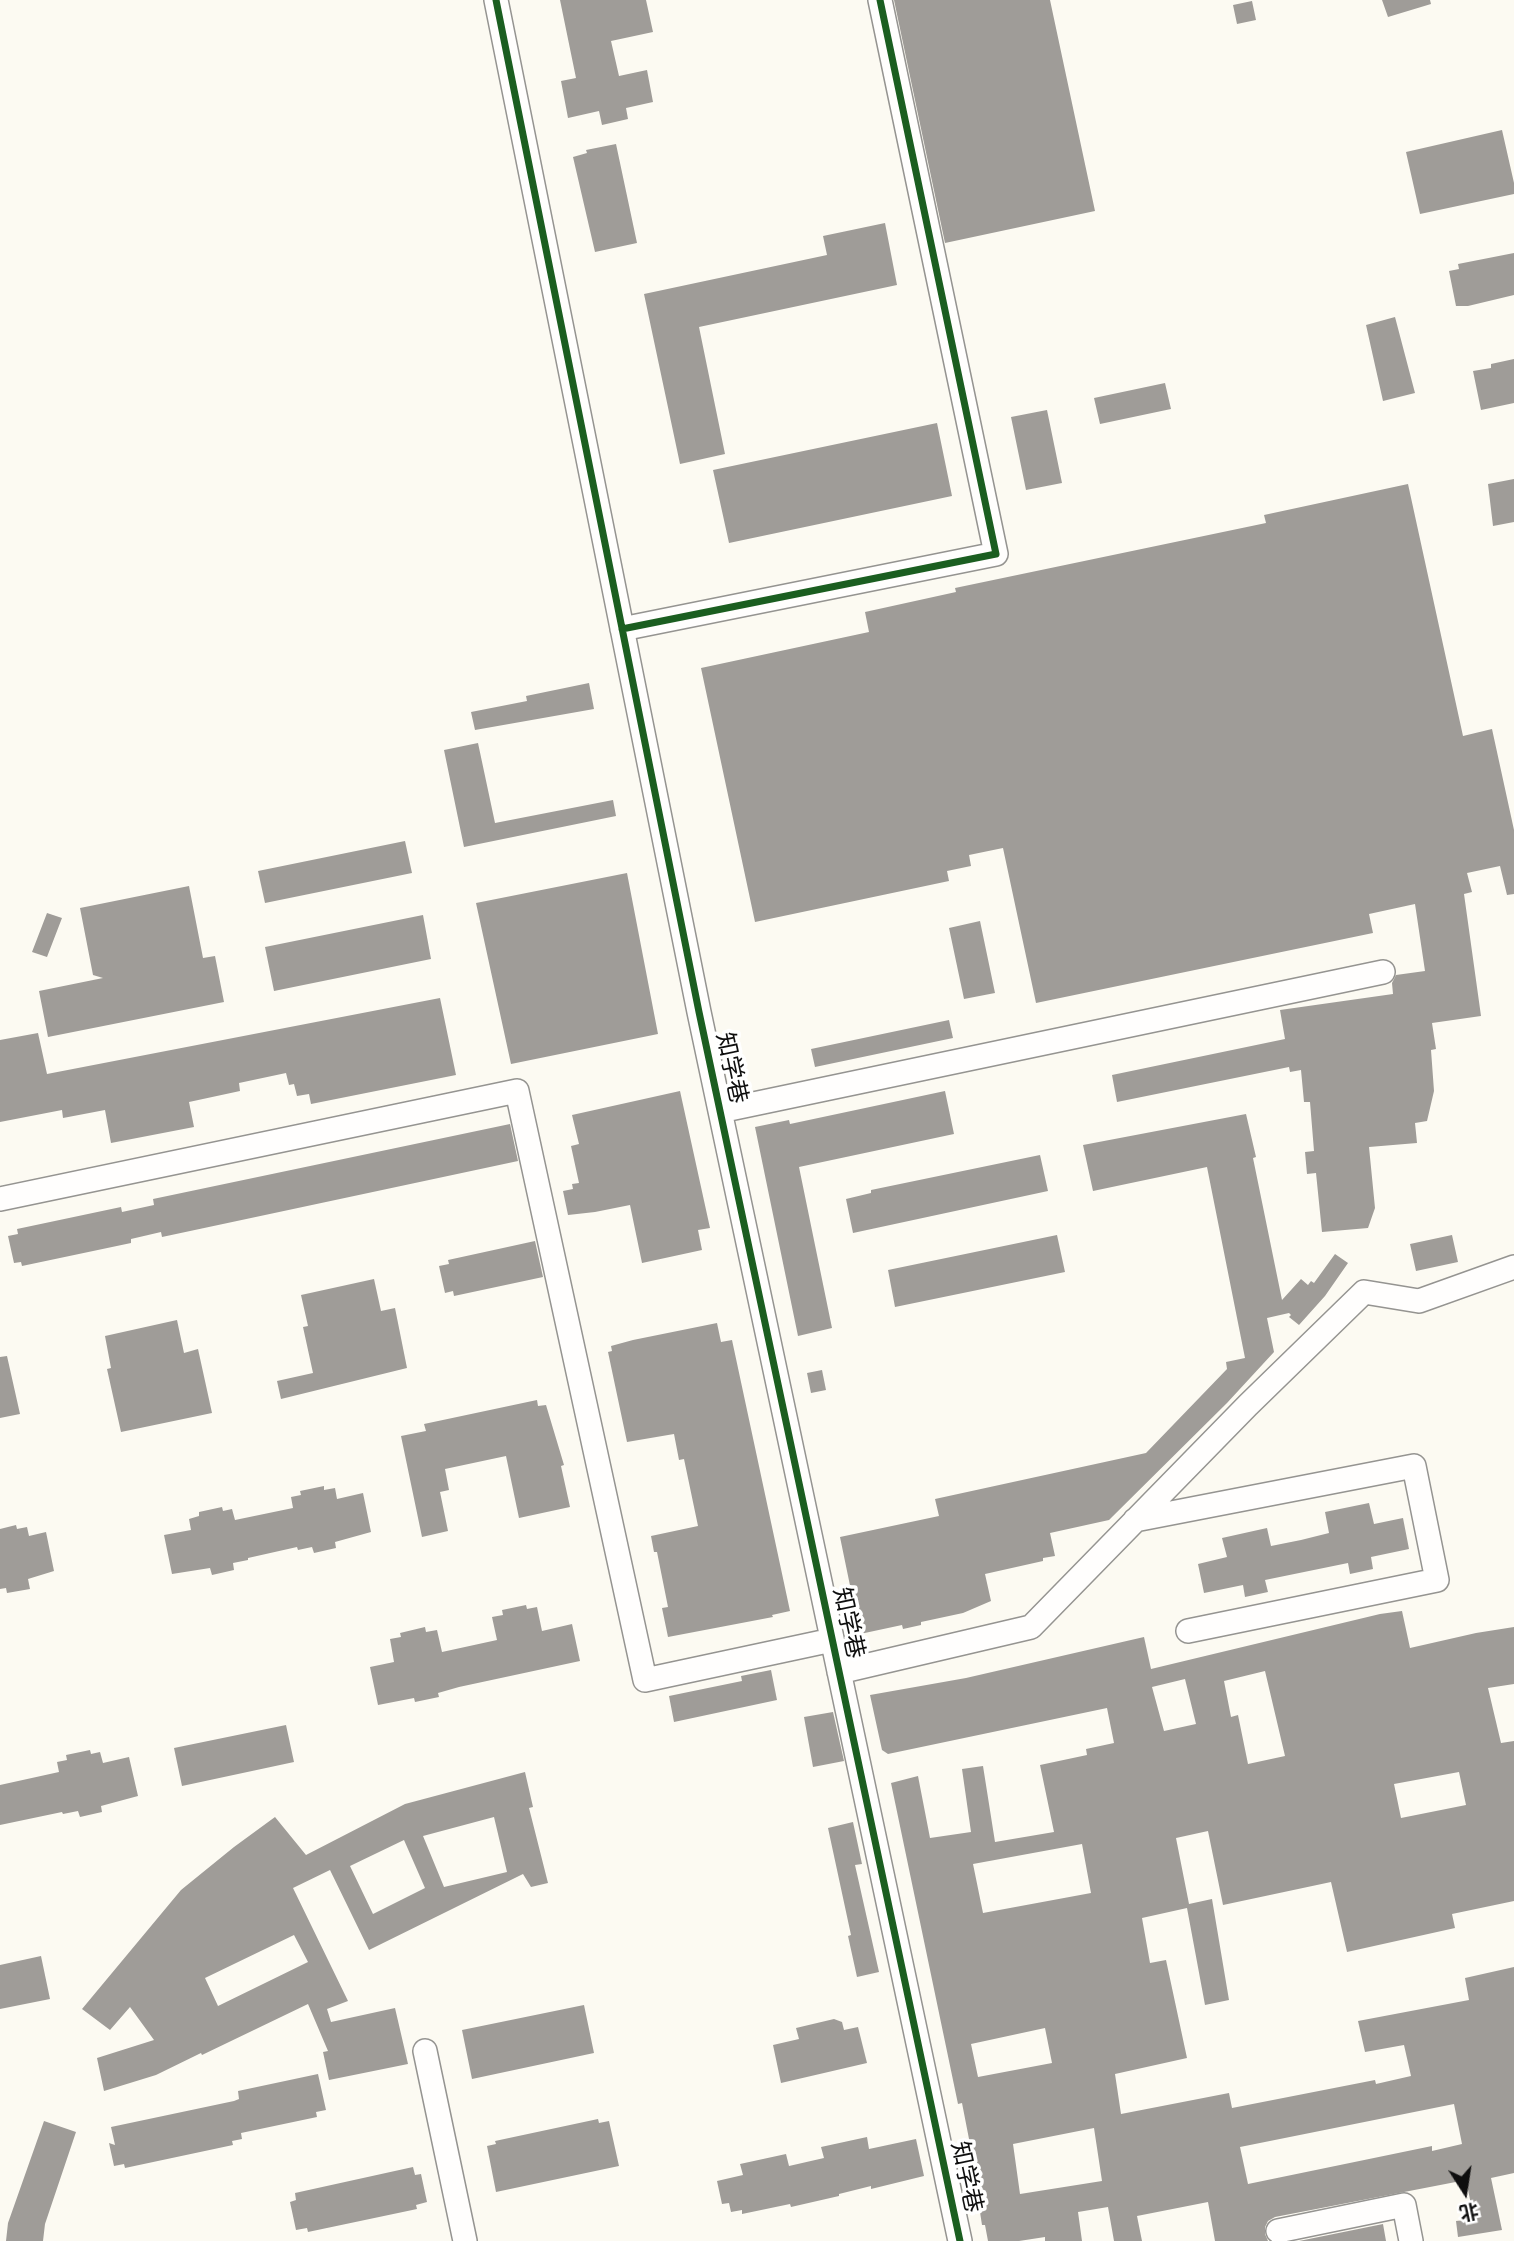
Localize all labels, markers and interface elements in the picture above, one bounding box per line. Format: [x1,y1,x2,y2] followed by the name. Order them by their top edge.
[709,1030,753,1106] street label: 知学巷
[826,1585,870,1661] street label: 知学巷
[944,2139,988,2215] street label: 知学巷
[1430,2157,1500,2227] north arrow
[1458,2199,1481,2226] text: 北

